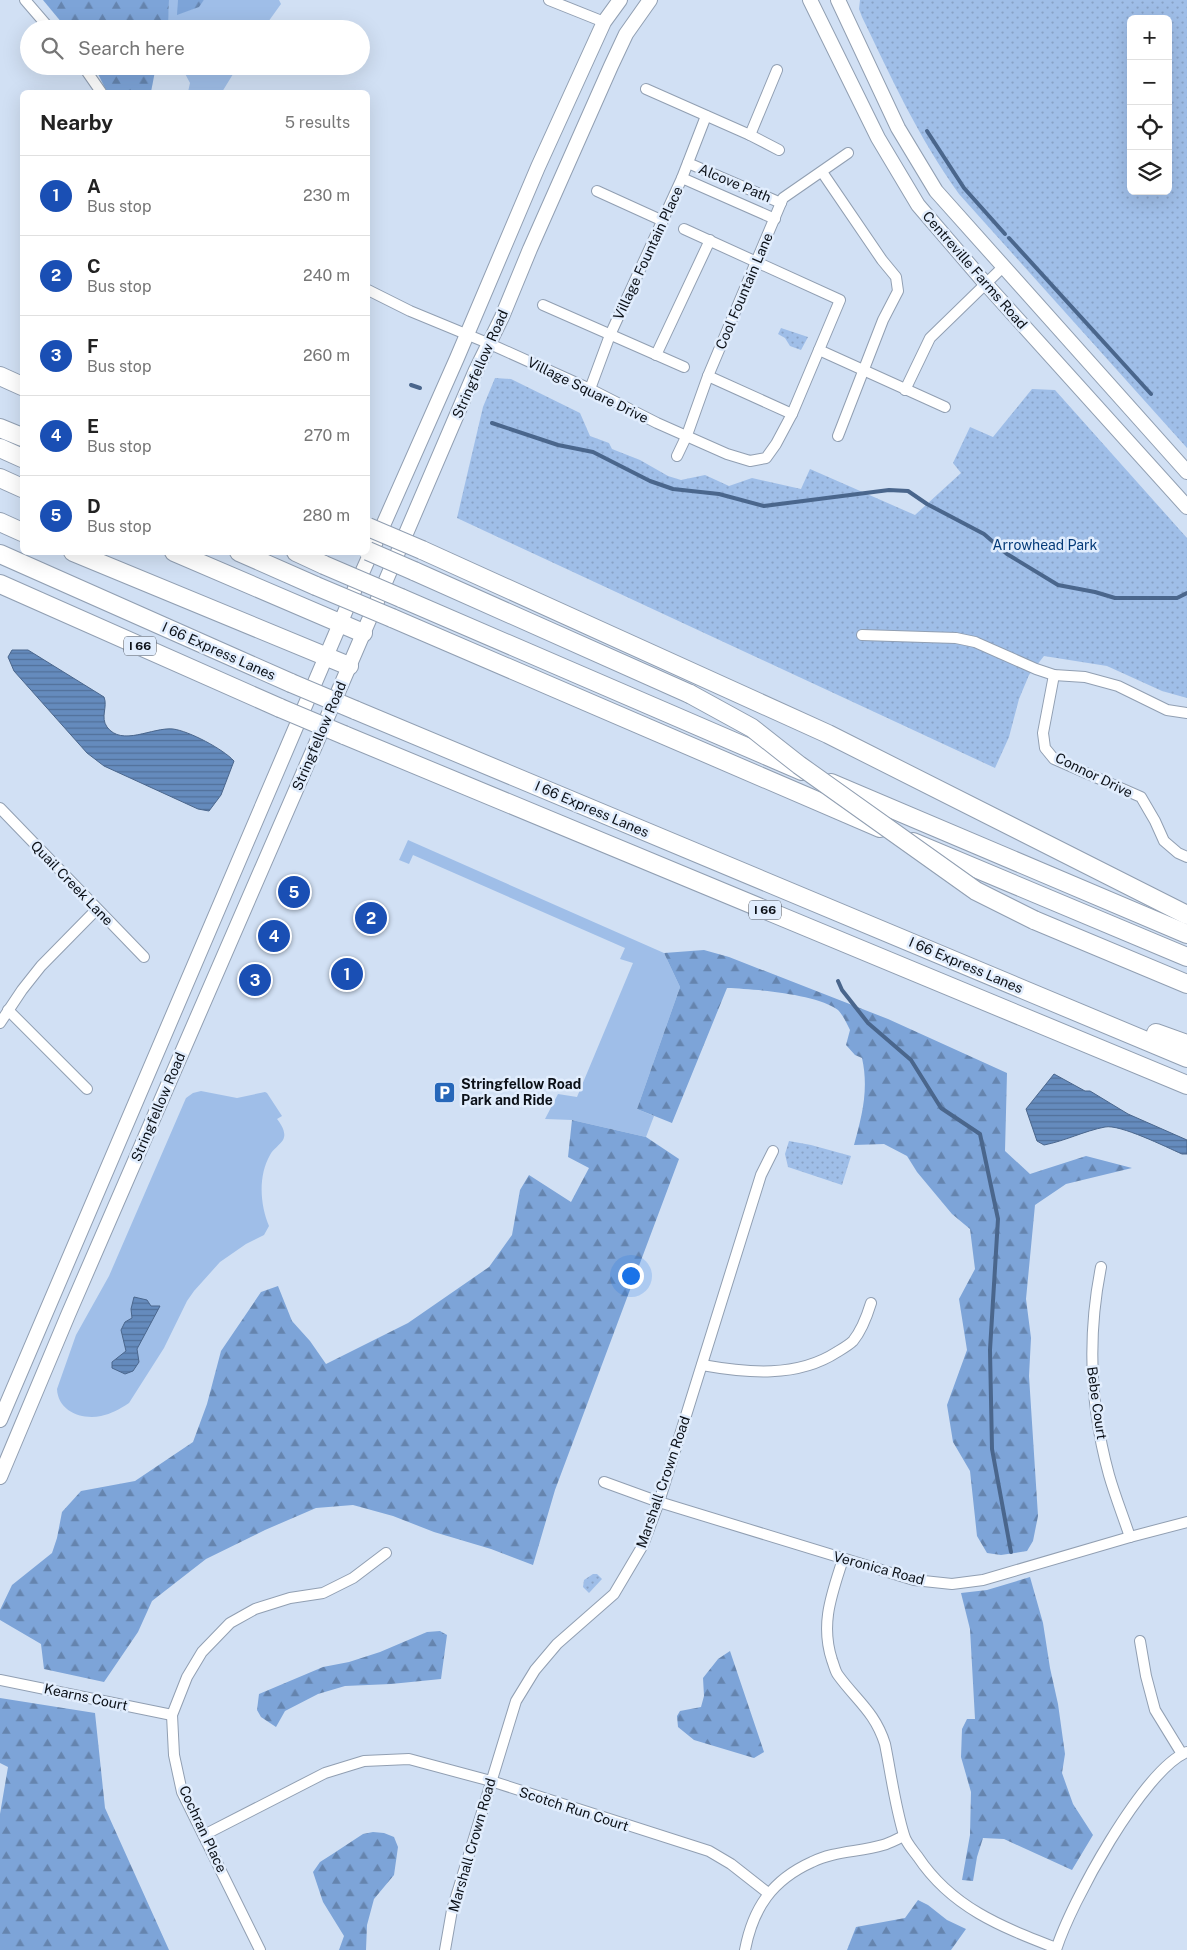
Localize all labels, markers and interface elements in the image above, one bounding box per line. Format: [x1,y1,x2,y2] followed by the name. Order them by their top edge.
[1127,15,1172,195] map controls
[1127,15,1172,60] button: +
[20,20,370,75] search box
[38,34,66,62] icon: search
[78,37,185,59] text: Search here
[1127,60,1172,105] button: −
[1127,105,1172,150] button: locate
[40,110,113,135] text: Nearby
[285,113,350,132] text: 5 results
[1127,150,1172,195] button: layers
[696,161,774,205] street label: Alcove Path
[87,175,101,197] text: A
[610,184,686,322] street label: Village Fountain Place
[53,186,59,205] text: 1
[303,186,350,205] text: 230 m
[87,197,151,216] text: Bus stop
[920,208,1030,332] street label: Centreville Farms Road
[712,230,776,352] street label: Cool Fountain Lane
[87,255,101,277] text: C
[51,266,61,285] text: 2
[303,266,350,285] text: 240 m
[87,277,151,296] text: Bus stop
[449,307,511,421] street label: Stringfellow Road
[87,335,99,357] text: F
[51,346,61,365] text: 3
[303,346,350,365] text: 260 m
[525,354,651,426] street label: Village Square Drive
[87,357,151,376] text: Bus stop
[87,415,99,437] text: E
[51,426,61,445] text: 4
[304,426,350,445] text: 270 m
[87,437,151,456] text: Bus stop
[87,495,101,517] text: D
[51,506,61,525] text: 5
[303,506,350,525] text: 280 m
[87,517,151,536] text: Bus stop
[993,537,1098,553] park label: Arrowhead Park
[160,619,278,683] street label: I 66 Express Lanes
[124,636,156,656] road number: I 66
[289,679,349,793] street label: Stringfellow Road
[1053,749,1135,801] street label: Connor Drive
[533,778,651,840] street label: I 66 Express Lanes
[28,837,116,929] street label: Quail Creek Lane
[278,873,310,911] pin: 5
[355,899,387,937] pin: 2
[749,900,781,920] road number: I 66
[258,917,290,955] pin: 4
[907,934,1025,996] street label: I 66 Express Lanes
[331,955,363,993] pin: 1
[239,961,271,999] pin: 3
[128,1050,188,1164] street label: Stringfellow Road
[461,1076,581,1108] place label: Stringfellow Road Park and Ride
[433,1080,457,1104] parking icon: Stringfellow Road Park and Ride
[618,1263,644,1289] your location
[1084,1366,1110,1440] street label: Bebe Court
[633,1414,693,1550] street label: Marshall Crown Road
[832,1548,926,1588] street label: Veronica Road
[43,1680,129,1714] street label: Kearns Court
[445,1776,499,1914] street label: Marshall Crown Road
[176,1783,230,1875] street label: Cochran Place
[517,1784,631,1834] street label: Scotch Run Court

